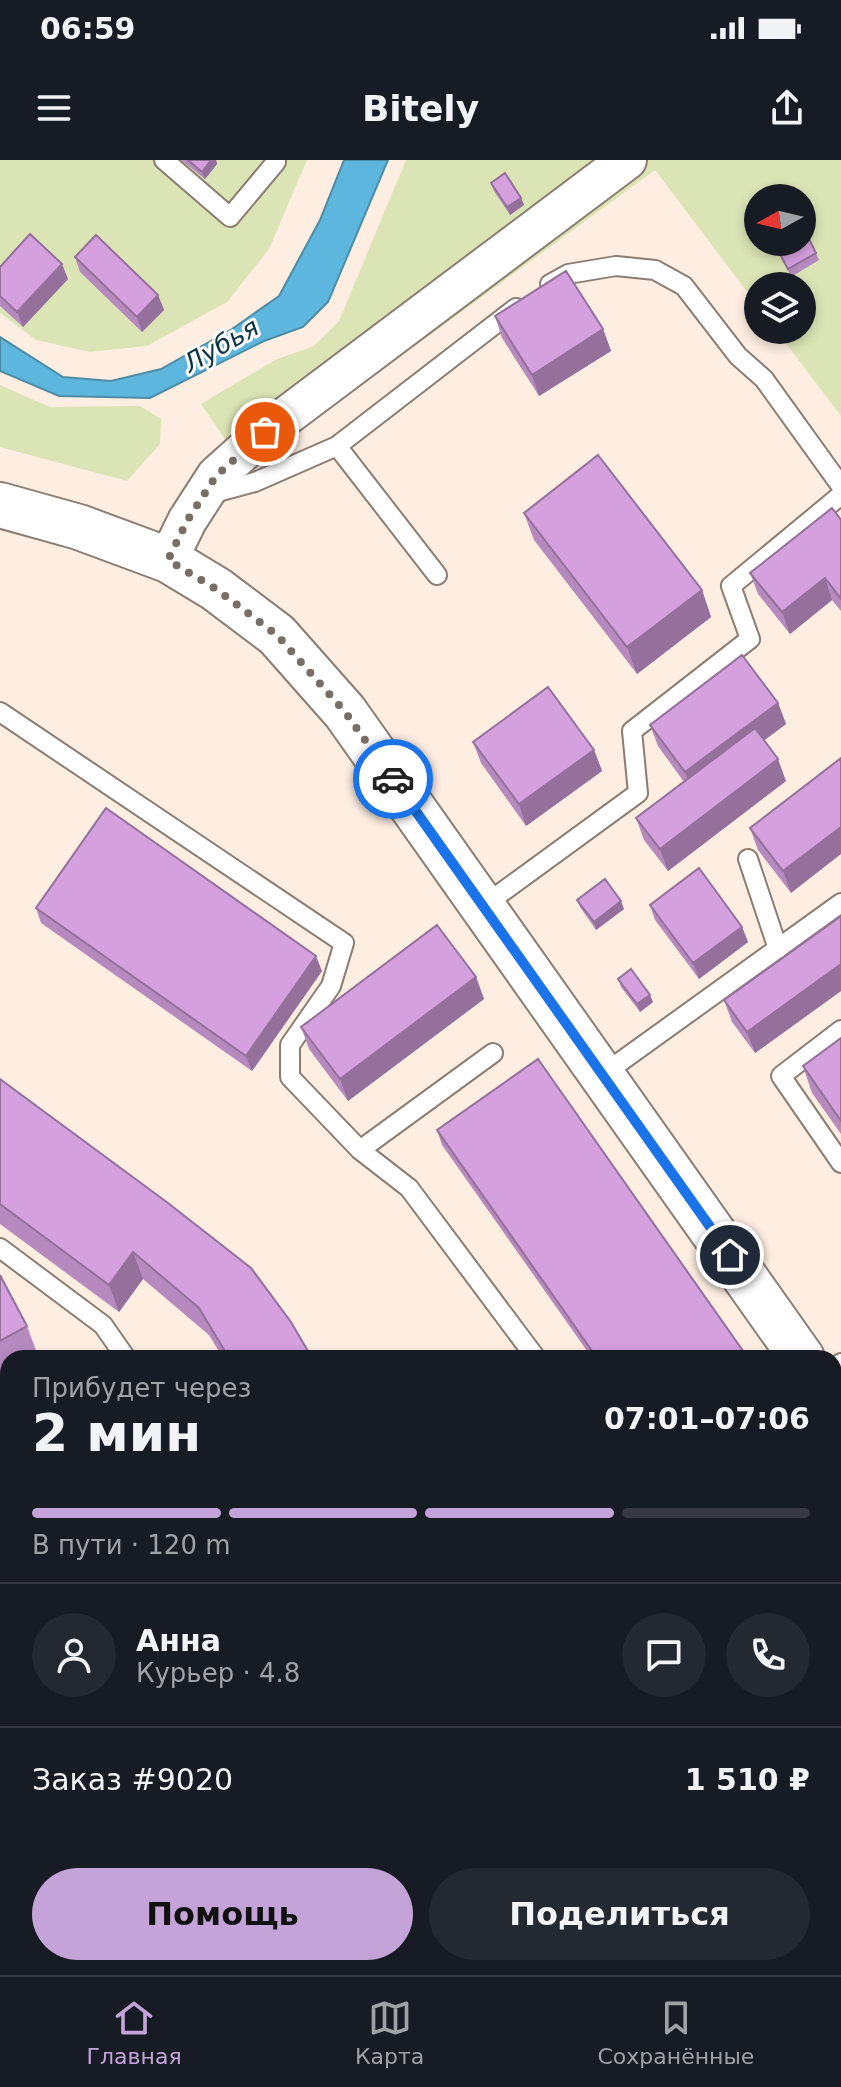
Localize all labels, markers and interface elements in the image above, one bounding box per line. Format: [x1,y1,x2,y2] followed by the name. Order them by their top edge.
[40,11,136,46] text: 06:59
[32,86,76,130] icon: menu
[765,86,809,130] icon: share
[362,88,479,129] text: Bitely
[744,184,816,256] north arrow
[744,184,816,344] map controls
[744,272,816,344] button: layers
[177,312,264,379] water label: Лубья
[231,398,299,466] pin
[243,410,287,454] icon: bag
[353,739,433,819] courier
[371,757,415,801] icon: car
[696,1221,764,1289] pin
[708,1233,752,1277] icon: home
[32,1373,251,1403] text: Прибудет через
[604,1401,810,1436] text: 07:01–07:06
[32,1403,201,1463] text: 2 мин
[32,1530,231,1560] text: В пути · 120 m
[32,1613,116,1697] button: person
[622,1613,706,1697] button: chat
[726,1613,810,1697] button: phone
[136,1623,221,1658] text: Анна
[136,1658,300,1688] text: Курьер · 4.8
[32,1762,233,1797] text: Заказ #9020
[685,1762,810,1797] text: 1 510 ₽
[32,1868,413,1960] button: Помощь
[429,1868,810,1960] button: Поделиться
[87,1996,182,2069] tab: Главная
[355,1996,424,2069] tab: Карта
[597,1996,754,2069] tab: Сохранённые

